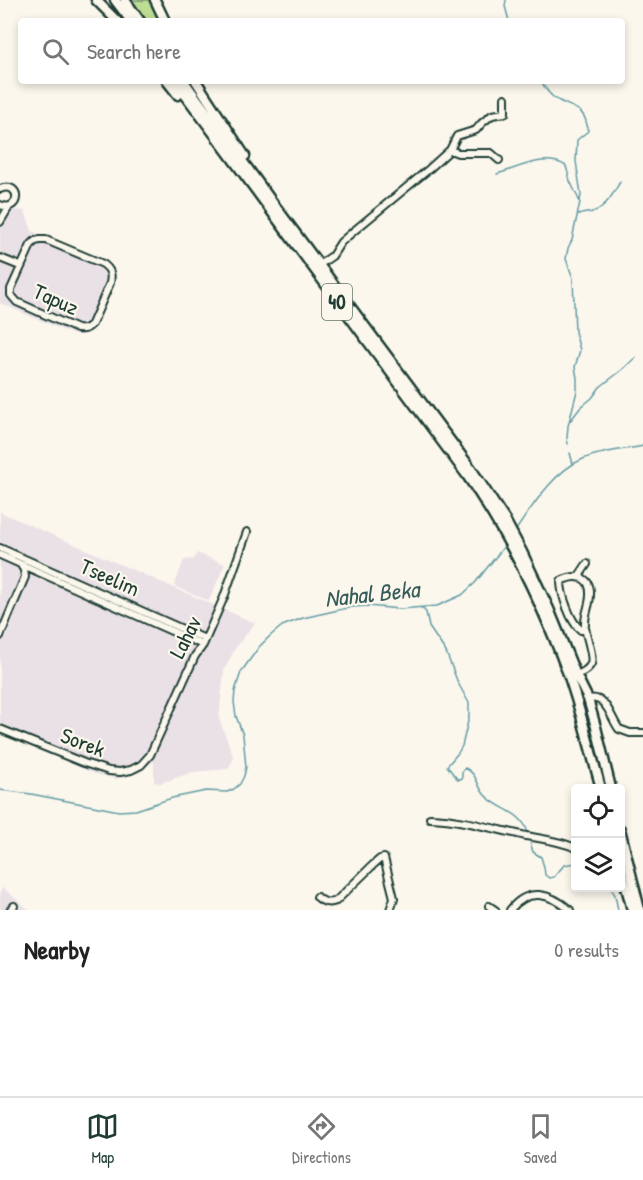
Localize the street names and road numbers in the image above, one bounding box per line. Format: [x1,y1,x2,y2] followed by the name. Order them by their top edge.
[29,276,83,322] street label: Tapuz
[322,284,352,320] road number: 40
[76,551,144,603] street label: Tseelim
[162,611,208,663] street label: Lahav
[56,720,110,764] street label: Sorek

